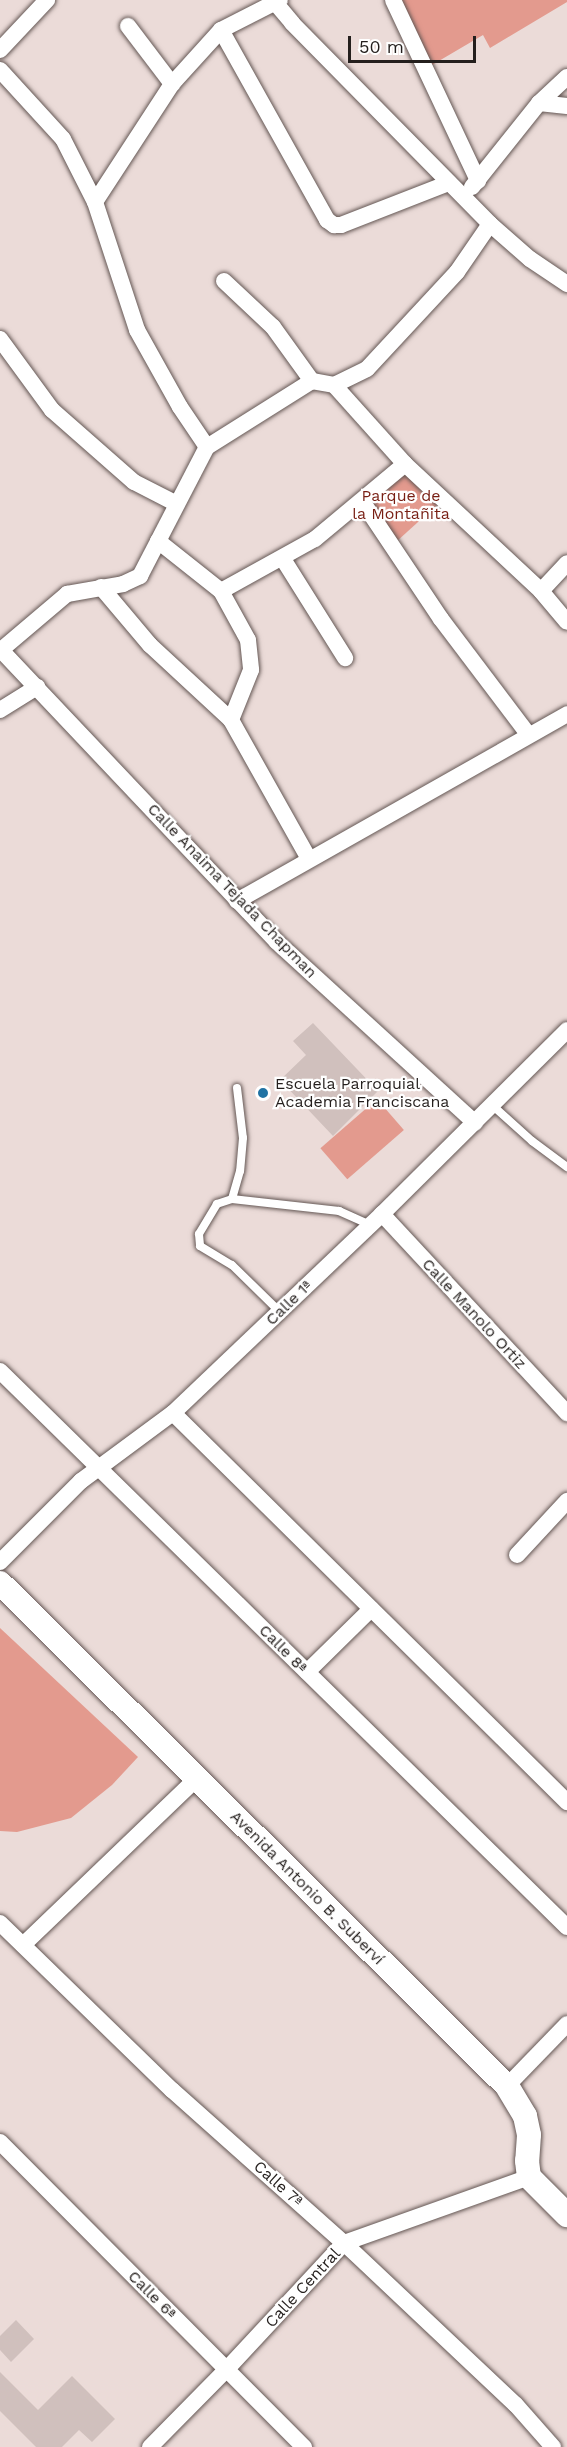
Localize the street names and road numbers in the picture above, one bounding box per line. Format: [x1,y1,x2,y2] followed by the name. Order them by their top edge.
[143,799,321,983] street label: Calle Anaima Tejada Chapman
[418,1255,530,1373] street label: Calle Manolo Ortiz
[262,1276,316,1330] street label: Calle 1ª
[255,1621,311,1677] street label: Calle 8ª
[226,1807,388,1969] street label: Avenida Antonio B. Suberví
[249,2157,307,2211] street label: Calle 7ª
[261,2244,345,2332] street label: Calle Central
[124,2267,180,2323] street label: Calle 6ª

